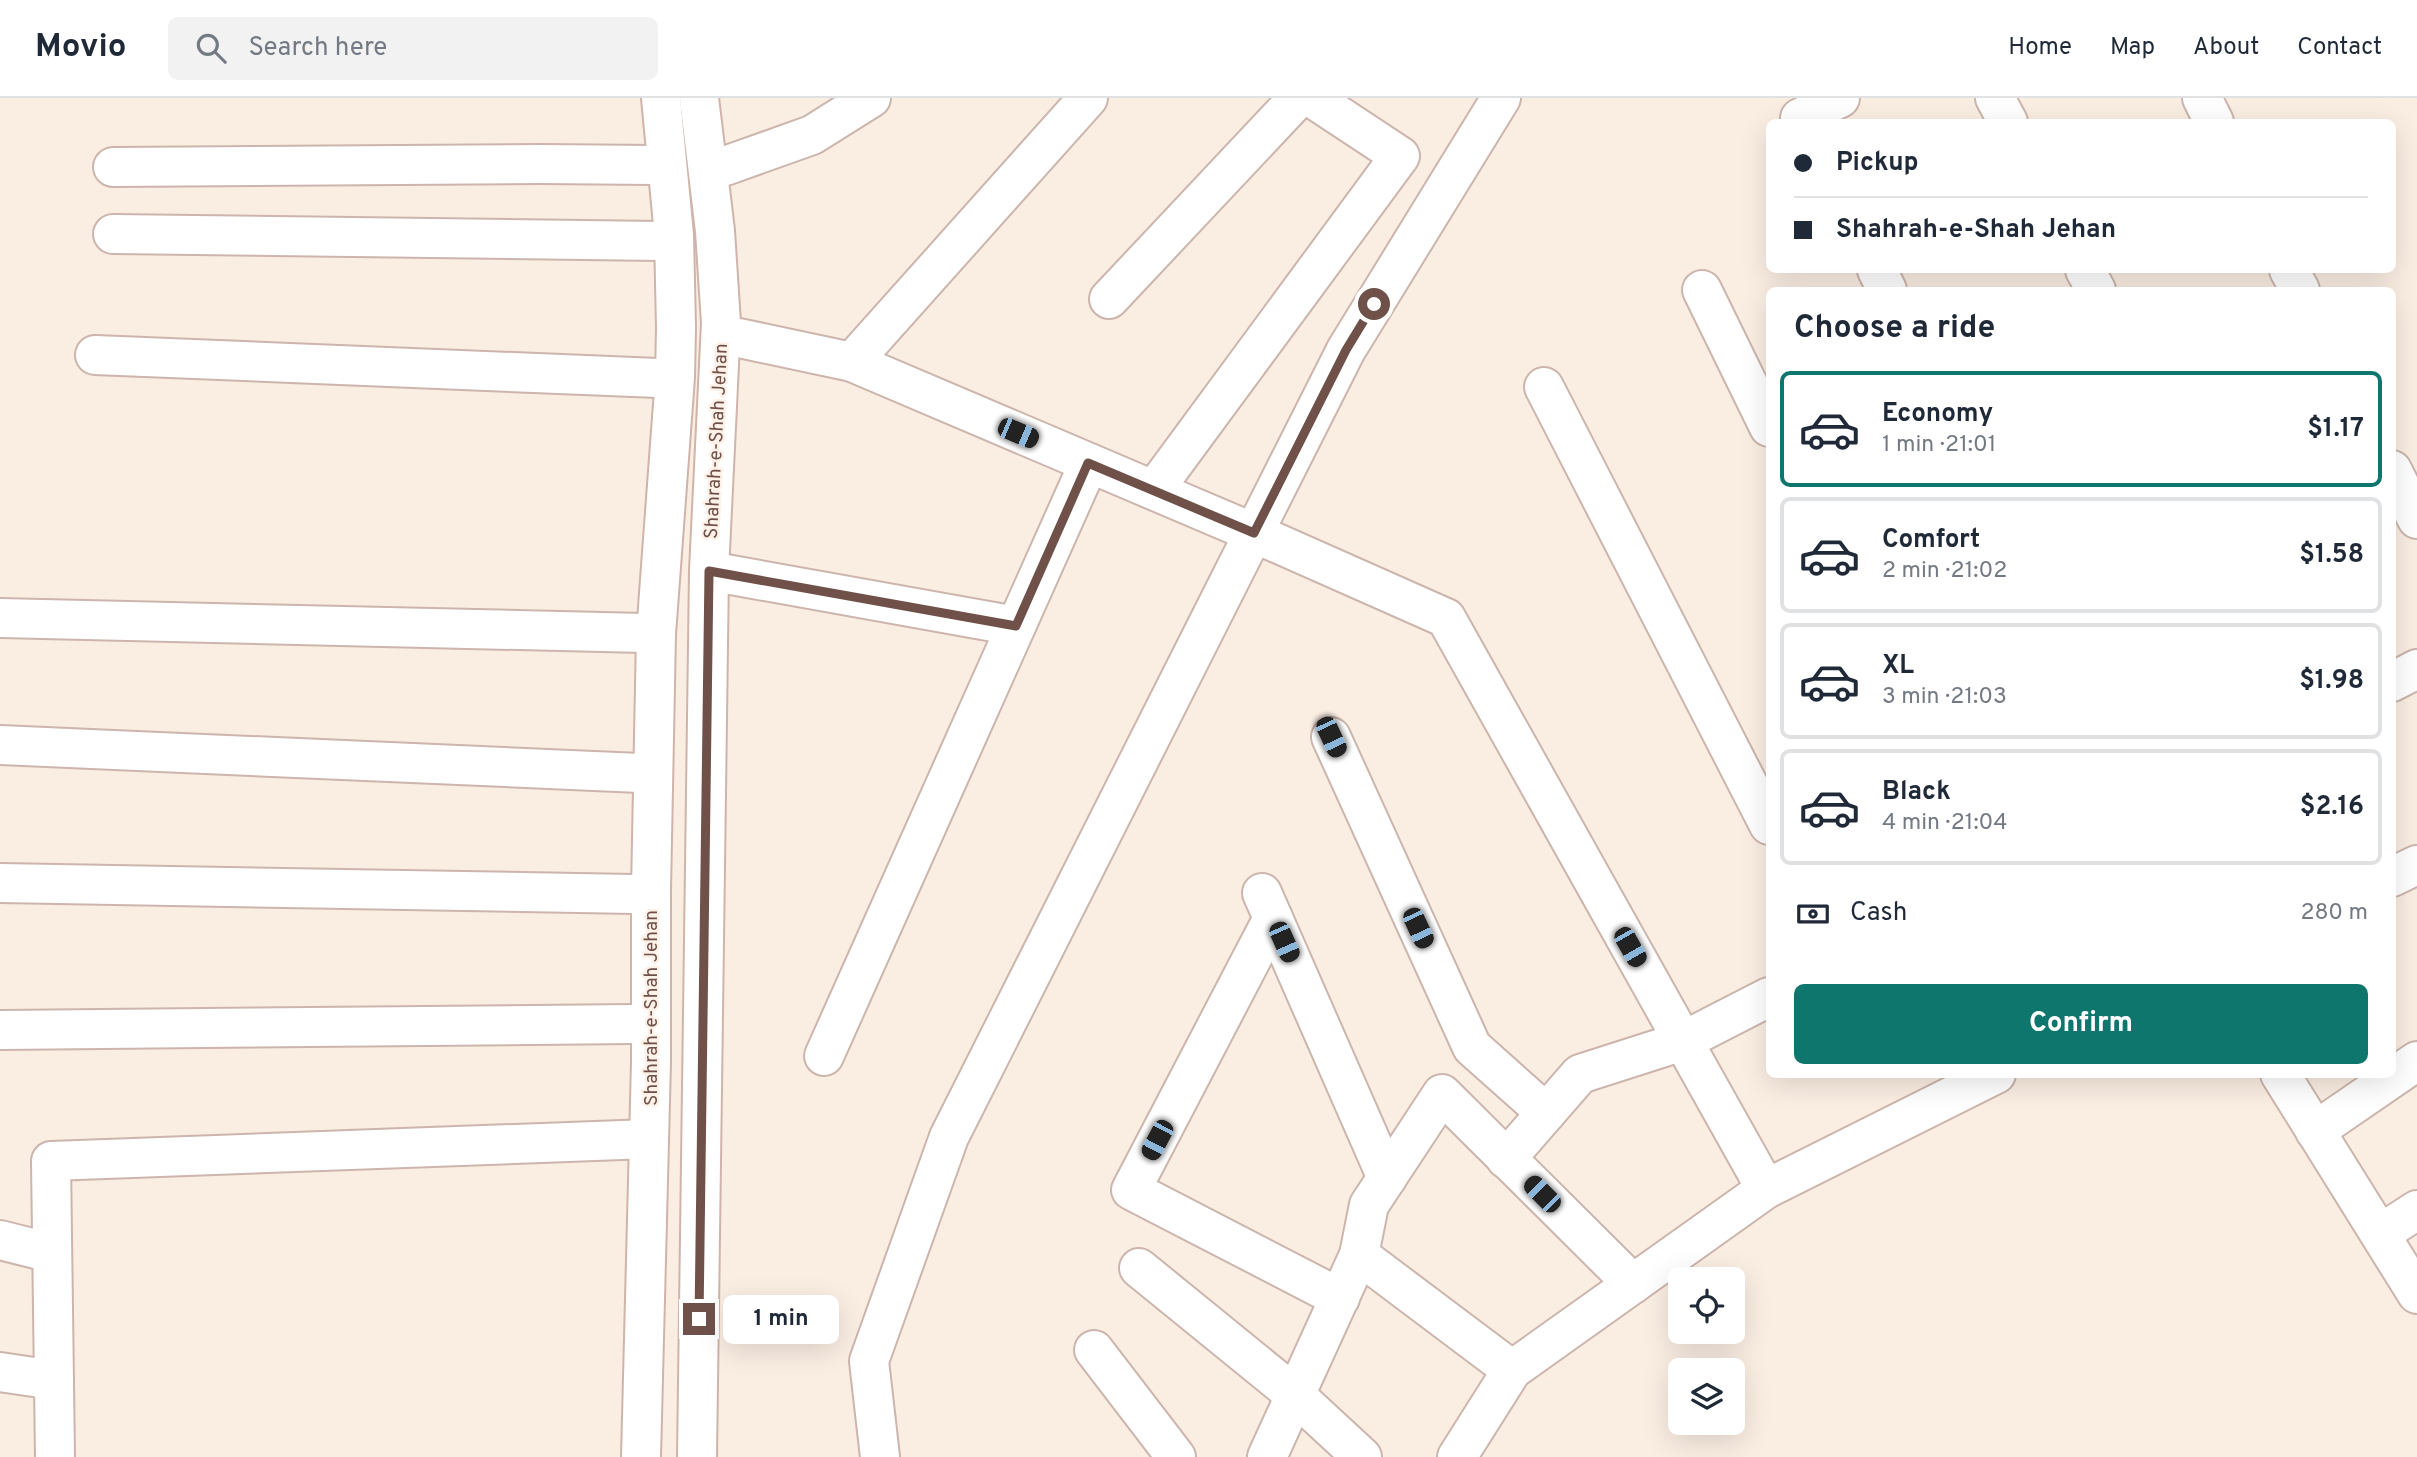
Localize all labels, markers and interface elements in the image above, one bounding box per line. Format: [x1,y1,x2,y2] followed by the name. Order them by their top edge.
[168,17,658,80] search box
[35,27,126,69] text: Movio
[192,29,230,67] icon: search
[248,32,387,65] text: Search here
[2008,33,2072,63] text: Home
[2110,33,2155,63] text: Map
[2193,33,2259,63] text: About
[2297,33,2382,63] text: Contact
[1836,147,1919,180] text: Pickup
[1836,214,2116,247] text: Shahrah-e-Shah Jehan
[1358,288,1390,320] route start
[1794,309,1995,349] text: Choose a ride
[700,343,734,540] street label: Shahrah-e-Shah Jehan
[1798,398,1861,461] icon: car
[1882,398,1993,431] text: Economy
[2307,413,2364,446] text: $1.17
[995,415,1042,451] car
[1882,431,1996,460] text: 1 min · 21:01
[1798,524,1861,587] icon: car
[1882,524,1980,557] text: Comfort
[2299,539,2364,572] text: $1.58
[1882,557,2007,586] text: 2 min · 21:02
[1798,650,1861,713] icon: car
[1882,650,1914,683] text: XL
[2299,665,2364,698] text: $1.98
[1882,683,2007,712] text: 3 min · 21:03
[1313,714,1350,760] car
[1798,776,1861,839] icon: car
[1882,776,1951,809] text: Black
[2300,791,2364,824] text: $2.16
[1882,809,2008,838] text: 4 min · 21:04
[1794,895,1832,933] icon: cash
[1850,897,1907,930] text: Cash
[2300,899,2368,928] text: 280 m
[1400,905,1437,951] car
[640,910,664,1106] street label: Shahrah-e-Shah Jehan
[1266,919,1303,965] car
[1611,924,1650,970] car
[1794,984,2368,1064] button: Confirm
[1138,1117,1177,1163] car
[1520,1172,1565,1216] car
[1668,1267,1745,1435] map controls
[1668,1267,1745,1344] button: locate
[724,1294,839,1344] callout: 1 min
[683,1303,715,1335] route end
[753,1305,809,1334] text: 1 min
[1668,1358,1745,1435] button: layers

